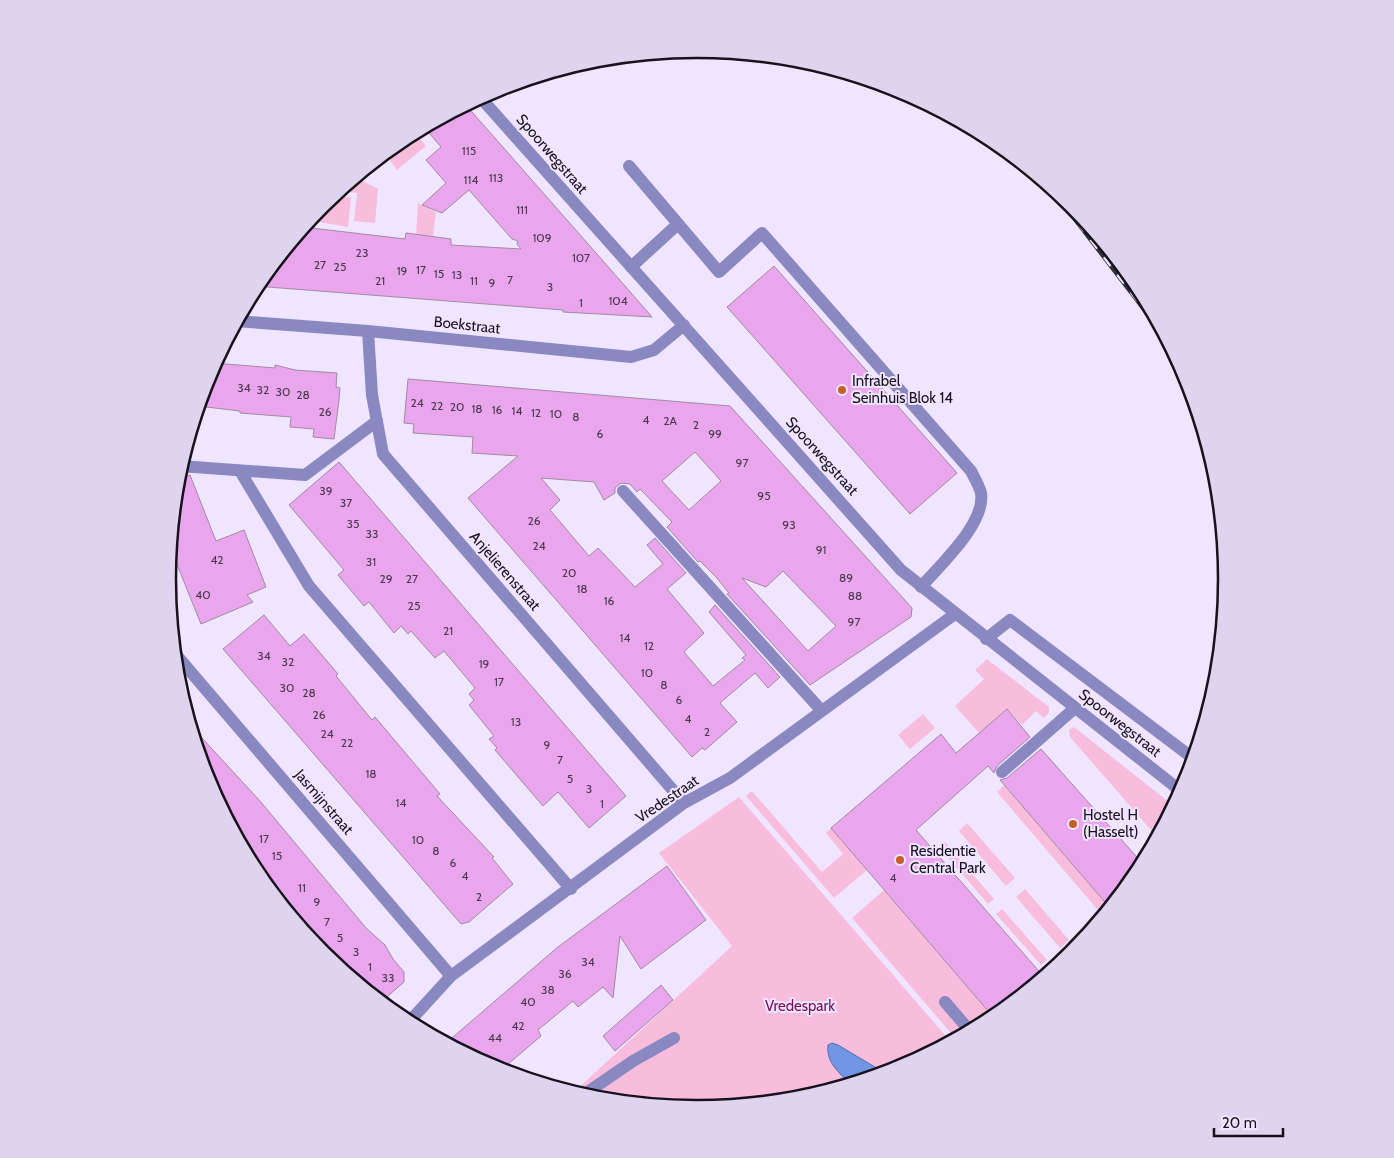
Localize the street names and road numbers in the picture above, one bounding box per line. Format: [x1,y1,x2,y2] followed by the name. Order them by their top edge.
[513,111,591,197] street label: Spoorwegstraat
[433,313,501,337] street label: Boekstraat
[782,413,862,499] street label: Spoorwegstraat
[466,528,544,614] street label: Anjelierenstraat
[1075,685,1165,761] street label: Spoorwegstraat
[290,765,357,838] street label: Jasmijnstraat
[632,771,702,827] street label: Vredestraat

